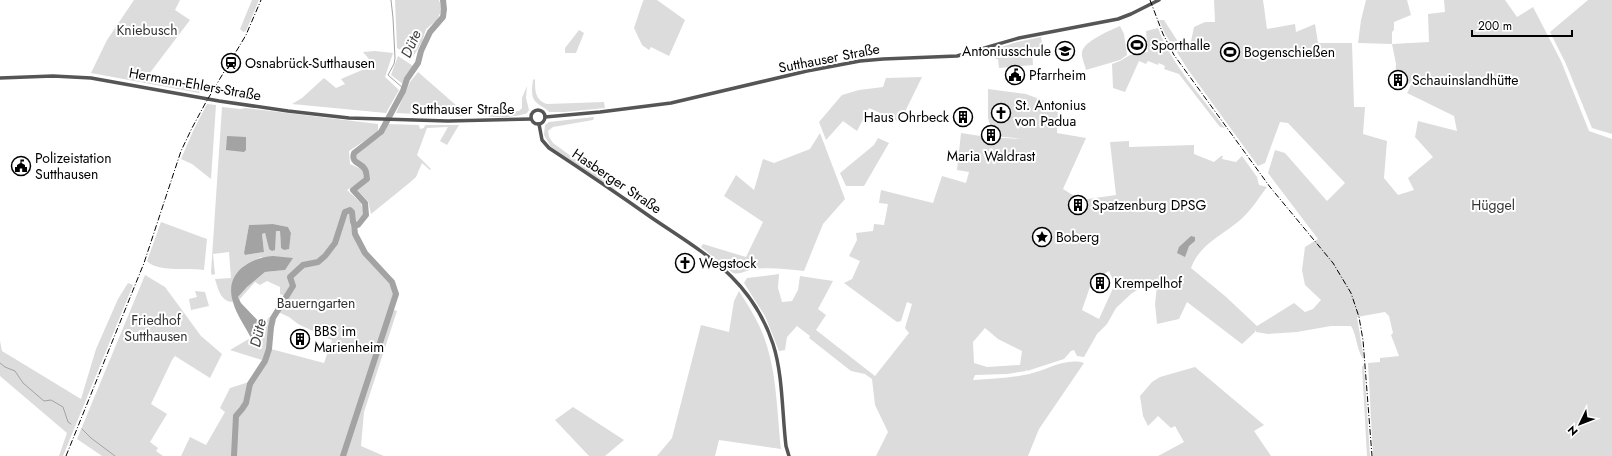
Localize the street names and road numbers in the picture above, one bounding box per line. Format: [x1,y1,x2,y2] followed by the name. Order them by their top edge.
[777,38,881,78] street label: Sutthauser Straße
[127,63,263,105] street label: Hermann-Ehlers-Straße
[412,99,514,119] street label: Sutthauser Straße
[568,144,666,218] street label: Hasberger Straße

